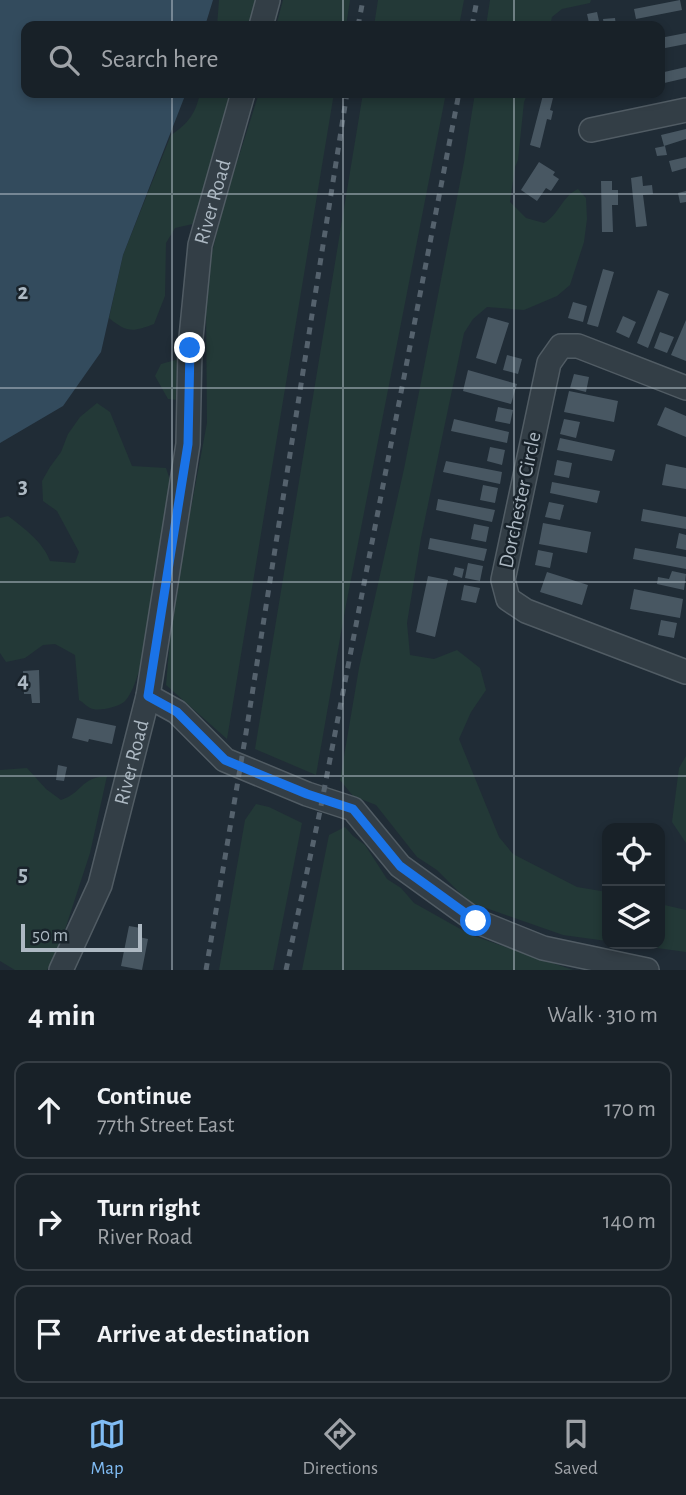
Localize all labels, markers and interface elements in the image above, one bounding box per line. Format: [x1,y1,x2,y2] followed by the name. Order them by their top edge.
[21,21,665,98] search box
[45,41,83,79] icon: search
[101,46,219,72] text: Search here
[190,157,234,247] street label: River Road
[18,281,29,304] text: 2
[174,332,205,363] route end
[495,430,545,570] street label: Dorchester Circle
[18,475,28,498] text: 3
[17,669,29,692] text: 4
[110,718,152,807] street label: River Road
[602,823,665,949] map controls
[602,823,665,886] button: locate
[18,863,28,886] text: 5
[602,886,665,949] button: layers
[460,905,491,936] route start
[21,921,142,953] scale bar
[32,926,68,945] text: 50 m
[28,1001,96,1031] text: 4 min
[547,1004,658,1027] text: Walk · 310 m
[97,1083,192,1109] text: Continue
[30,1091,68,1129] icon: ahead
[604,1098,656,1121] text: 170 m
[97,1114,234,1137] text: 77th Street East
[97,1195,200,1221] text: Turn right
[30,1203,68,1241] icon: right
[603,1210,656,1233] text: 140 m
[97,1226,192,1249] text: River Road
[30,1315,68,1353] icon: arrive
[97,1321,310,1347] text: Arrive at destination
[88,1415,126,1480] tab: Map
[302,1415,378,1480] tab: Directions
[554,1415,598,1480] tab: Saved

